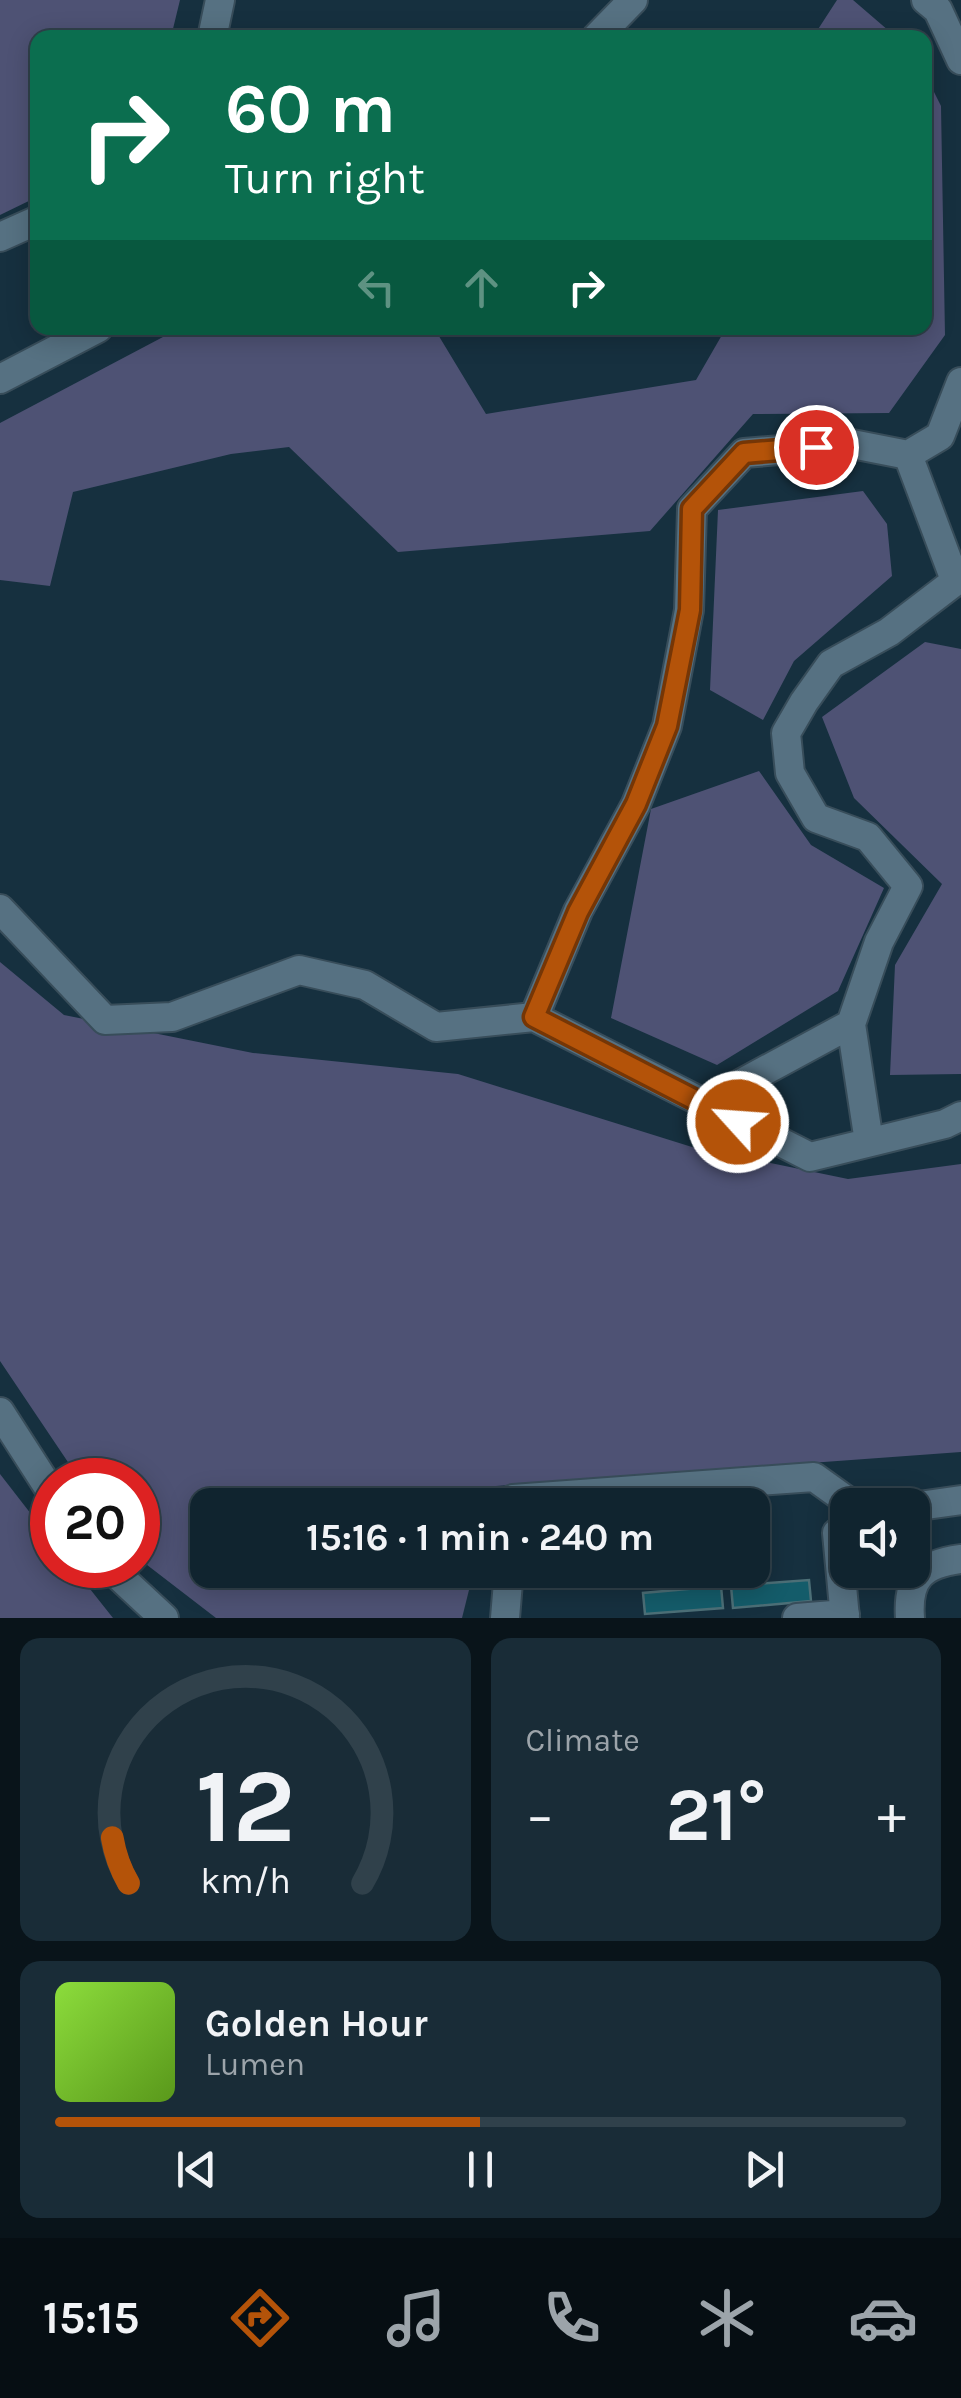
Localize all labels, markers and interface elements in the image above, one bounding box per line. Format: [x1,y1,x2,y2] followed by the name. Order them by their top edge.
[225,68,396,150] text: 60 m
[60,70,190,200] icon: right
[225,152,425,204] text: Turn right
[349,260,404,315] icon: left
[454,260,509,315] icon: ahead
[559,260,614,315] icon: right
[774,405,859,490] pin
[789,420,844,475] icon: arrive
[686,1070,790,1174] position arrow
[30,1458,160,1588] speed limit sign: 20
[830,1488,930,1588] map controls
[830,1488,930,1588] button: sound
[306,1515,654,1560] text: 15:16 · 1 min · 240 m
[526,1722,640,1759] text: Climate
[195,1746,295,1867] text: 12
[665,1771,766,1859] text: 21°
[526,1783,554,1847] text: −
[877,1783,906,1847] text: +
[200,1860,291,1902] text: km/h
[205,2001,428,2046] text: Golden Hour
[205,2046,305,2083] text: Lumen
[169,2142,224,2197] icon: previous
[453,2142,508,2197] icon: pause
[737,2142,792,2197] icon: next
[225,2283,295,2353] icon: directions
[381,2283,451,2353] icon: music
[537,2283,607,2353] icon: phone
[692,2283,762,2353] icon: climate
[848,2283,918,2353] icon: car
[43,2292,139,2344] text: 15:15

